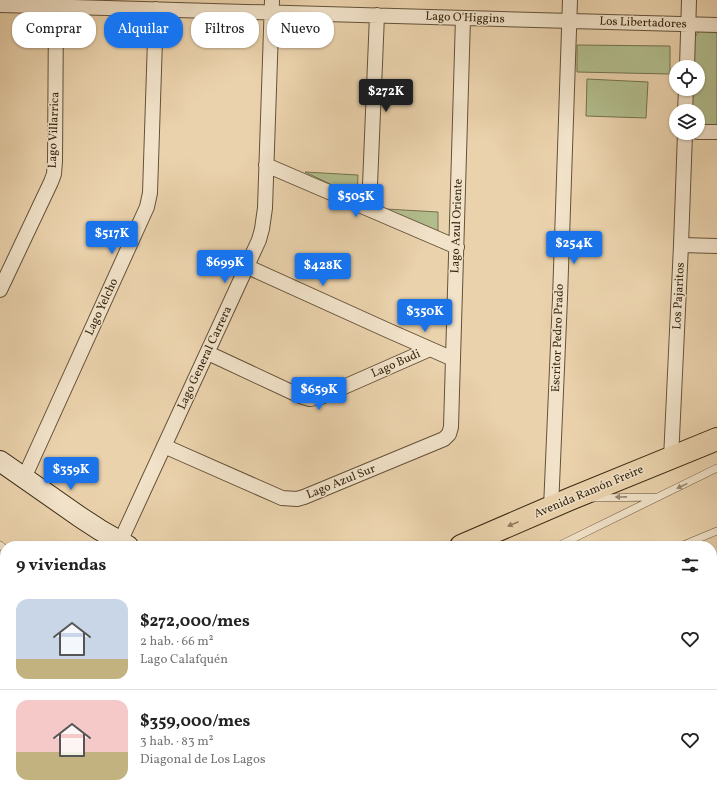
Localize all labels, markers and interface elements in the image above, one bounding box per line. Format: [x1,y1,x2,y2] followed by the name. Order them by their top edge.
[425,9,505,27] street label: Lago O'Higgins
[12,12,96,48] chip: Comprar
[104,12,183,48] chip: Alquilar
[191,12,259,48] chip: Filtros
[267,12,334,48] chip: Nuevo
[599,13,687,33] street label: Los Libertadores
[669,60,705,140] map controls
[669,60,705,96] button: locate
[358,79,414,113] pin: $272K
[368,83,404,101] text: $272K
[45,91,63,169] street label: Lago Villarrica
[669,104,705,140] button: layers
[447,178,467,274] street label: Lago Azul Oriente
[328,184,384,218] pin: $505K
[338,188,375,206] text: $505K
[84,221,140,255] pin: $517K
[95,225,129,243] text: $517K
[546,231,602,265] pin: $254K
[555,235,593,253] text: $254K
[197,250,253,284] pin: $699K
[295,253,351,287] pin: $428K
[206,254,244,272] text: $699K
[304,257,342,275] text: $428K
[669,262,689,330] street label: Los Pajaritos
[82,276,122,338] street label: Lago Yelcho
[548,284,568,392] street label: Escritor Pedro Prado
[397,299,453,333] pin: $350K
[406,303,444,321] text: $350K
[174,304,236,412] street label: Lago General Carrera
[369,346,423,382] street label: Lago Budi
[291,377,347,411] pin: $659K
[300,381,338,399] text: $659K
[43,457,99,491] pin: $359K
[53,461,89,479] text: $359K
[304,461,378,503] street label: Lago Azul Sur
[532,462,647,522] street label: Avenida Ramón Freire
[676,482,688,489] one-way arrow
[615,494,627,501] one-way arrow
[507,521,519,527] one-way arrow
[16,554,106,577] text: 9 viviendas
[679,554,701,576] icon: filters
[140,610,250,633] text: $272,000/mes
[48,615,96,663] icon: home
[679,628,701,650] icon: heart
[140,633,214,651] text: 2 hab. · 66 m²
[140,651,228,669] text: Lago Calafquén
[140,710,250,733] text: $359,000/mes
[48,716,96,764] icon: home
[679,729,701,751] icon: heart
[140,733,213,751] text: 3 hab. · 83 m²
[140,751,266,769] text: Diagonal de Los Lagos

